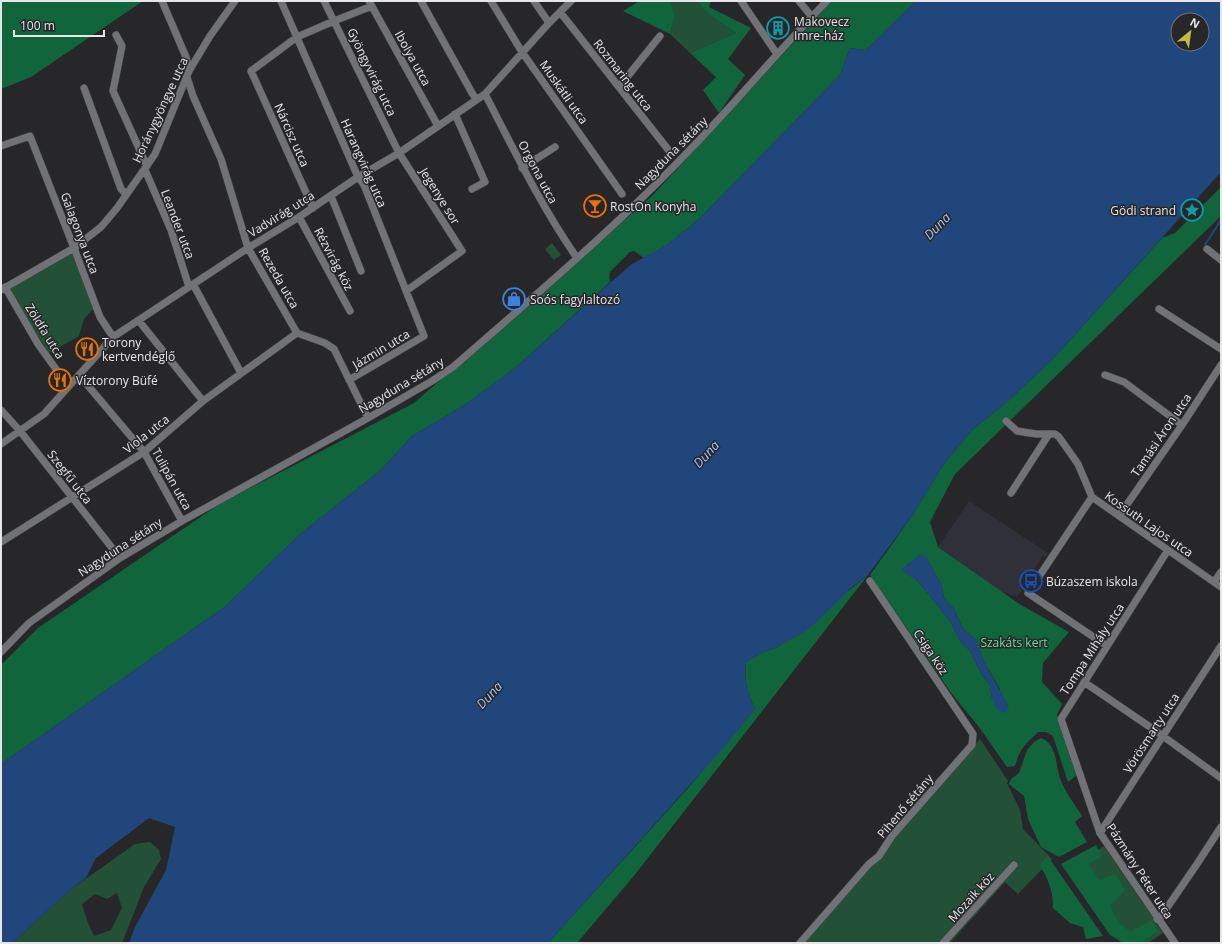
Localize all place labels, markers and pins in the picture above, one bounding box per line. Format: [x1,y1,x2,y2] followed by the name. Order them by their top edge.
[794,13,849,44] place label: Makovecz Imre-ház
[765,15,791,41] building icon: Makovecz Imre-ház
[582,193,608,219] bar icon: RostOn Konyha
[1179,197,1205,223] place icon: Gödi strand
[610,198,696,215] place label: RostOn Konyha
[1110,202,1176,219] place label: Gödi strand
[501,286,527,312] shop icon: Soós fagylaltozó
[530,291,620,308] place label: Soós fagylaltozó
[102,334,175,365] place label: Torony kertvendéglő
[74,336,100,362] restaurant icon: Torony kertvendéglő
[47,367,73,393] restaurant icon: Víztorony Büfé
[76,372,158,389] place label: Víztorony Büfé
[1018,568,1044,594] bus stop icon: Búzaszem iskola
[1046,573,1138,590] place label: Búzaszem iskola

